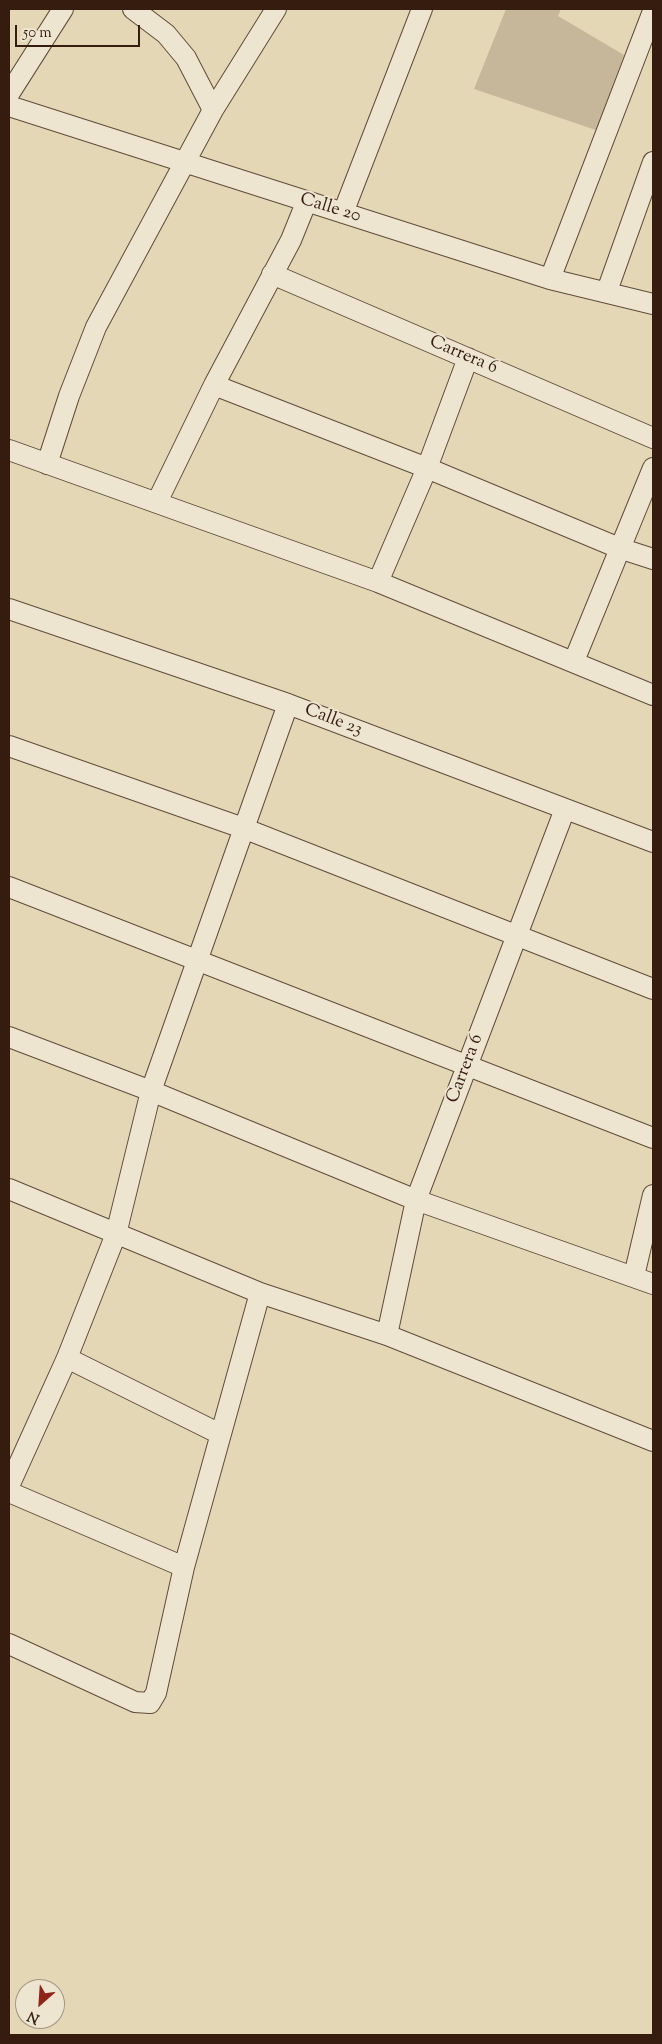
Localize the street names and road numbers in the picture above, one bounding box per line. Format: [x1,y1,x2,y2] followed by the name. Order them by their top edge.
[297,190,363,228] street label: Calle 20
[426,332,500,380] street label: Carrera 6
[301,700,365,742] street label: Calle 23
[443,1032,489,1106] street label: Carrera 6

